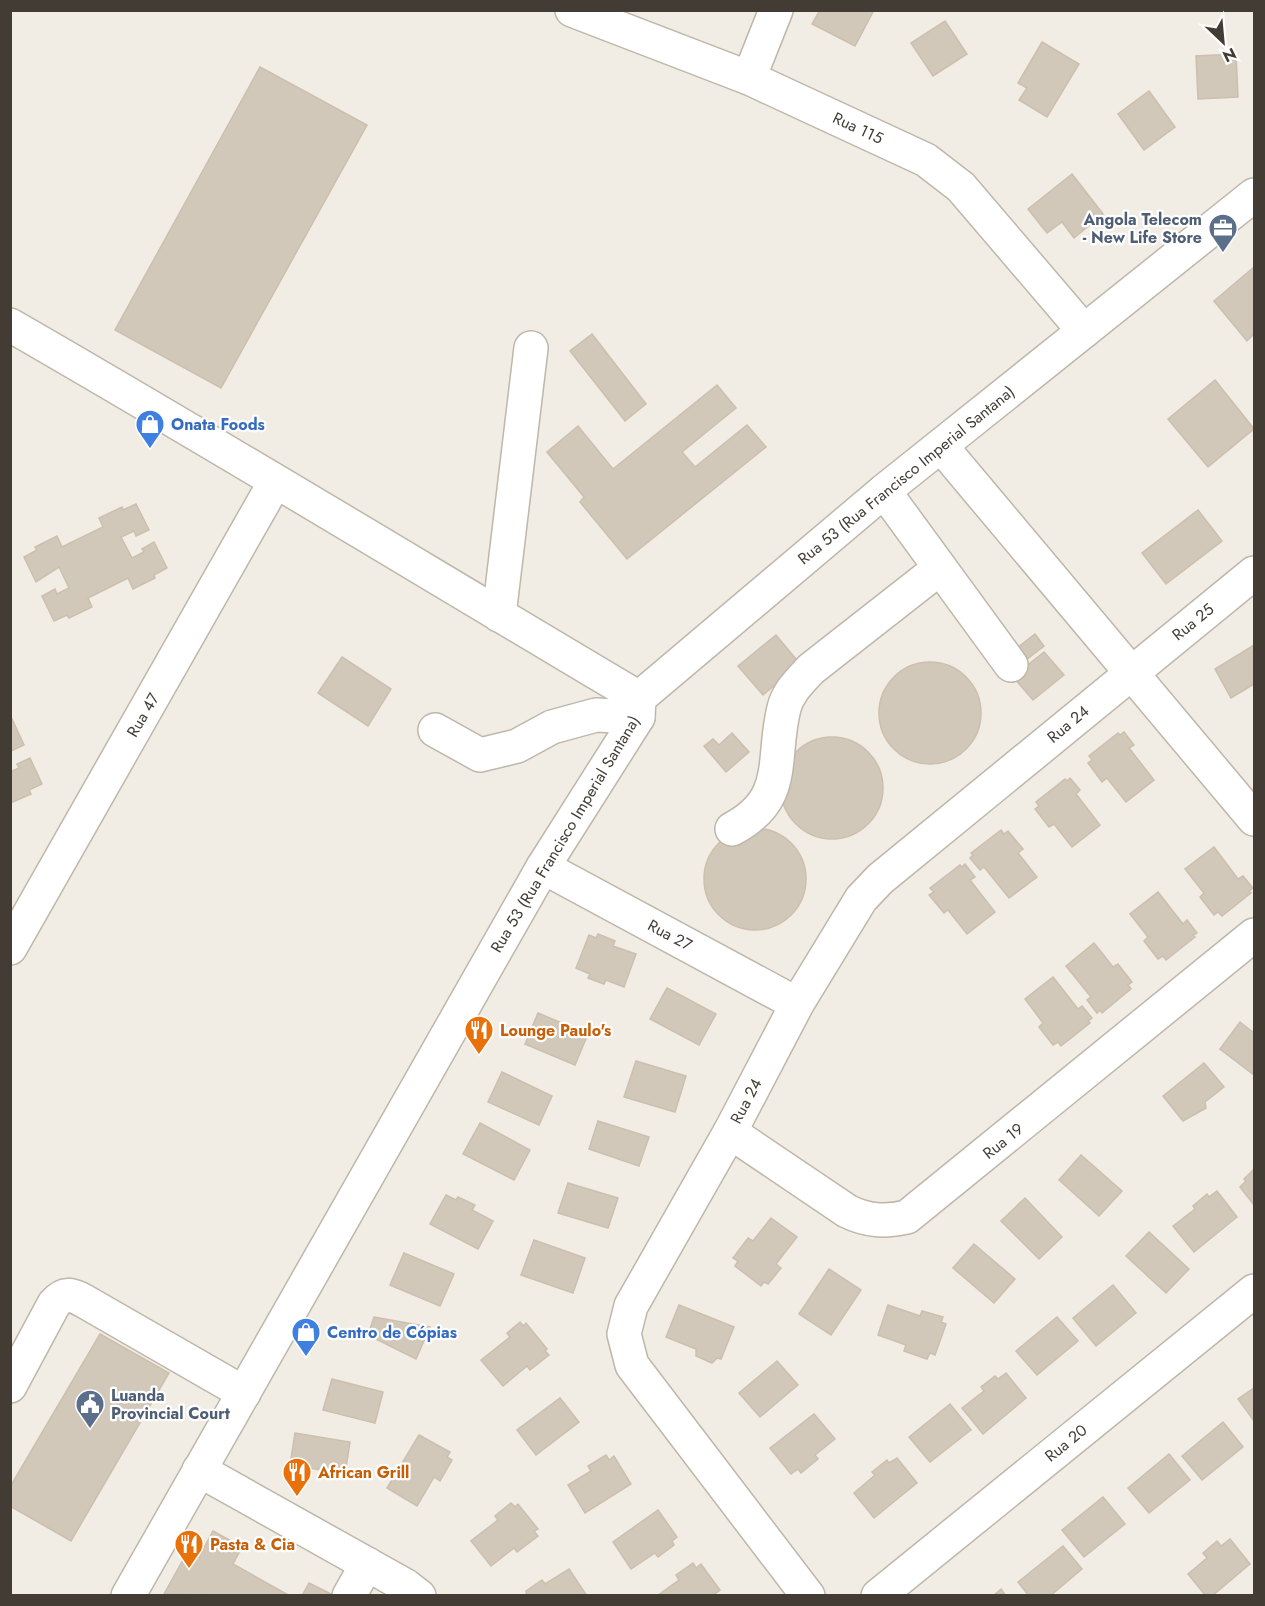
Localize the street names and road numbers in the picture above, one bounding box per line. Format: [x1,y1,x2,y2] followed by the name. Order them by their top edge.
[829,106,887,150] street label: Rua 115
[793,380,1019,570] street label: Rua 53 (Rua Francisco Imperial Santana)
[1167,598,1219,646] street label: Rua 25
[121,688,165,741] street label: Rua 47
[1042,700,1094,748] street label: Rua 24
[485,711,645,957] street label: Rua 53 (Rua Francisco Imperial Santana)
[644,914,697,957] street label: Rua 27
[725,1074,767,1128] street label: Rua 24
[978,1117,1028,1165] street label: Rua 19
[1040,1419,1092,1467] street label: Rua 20

